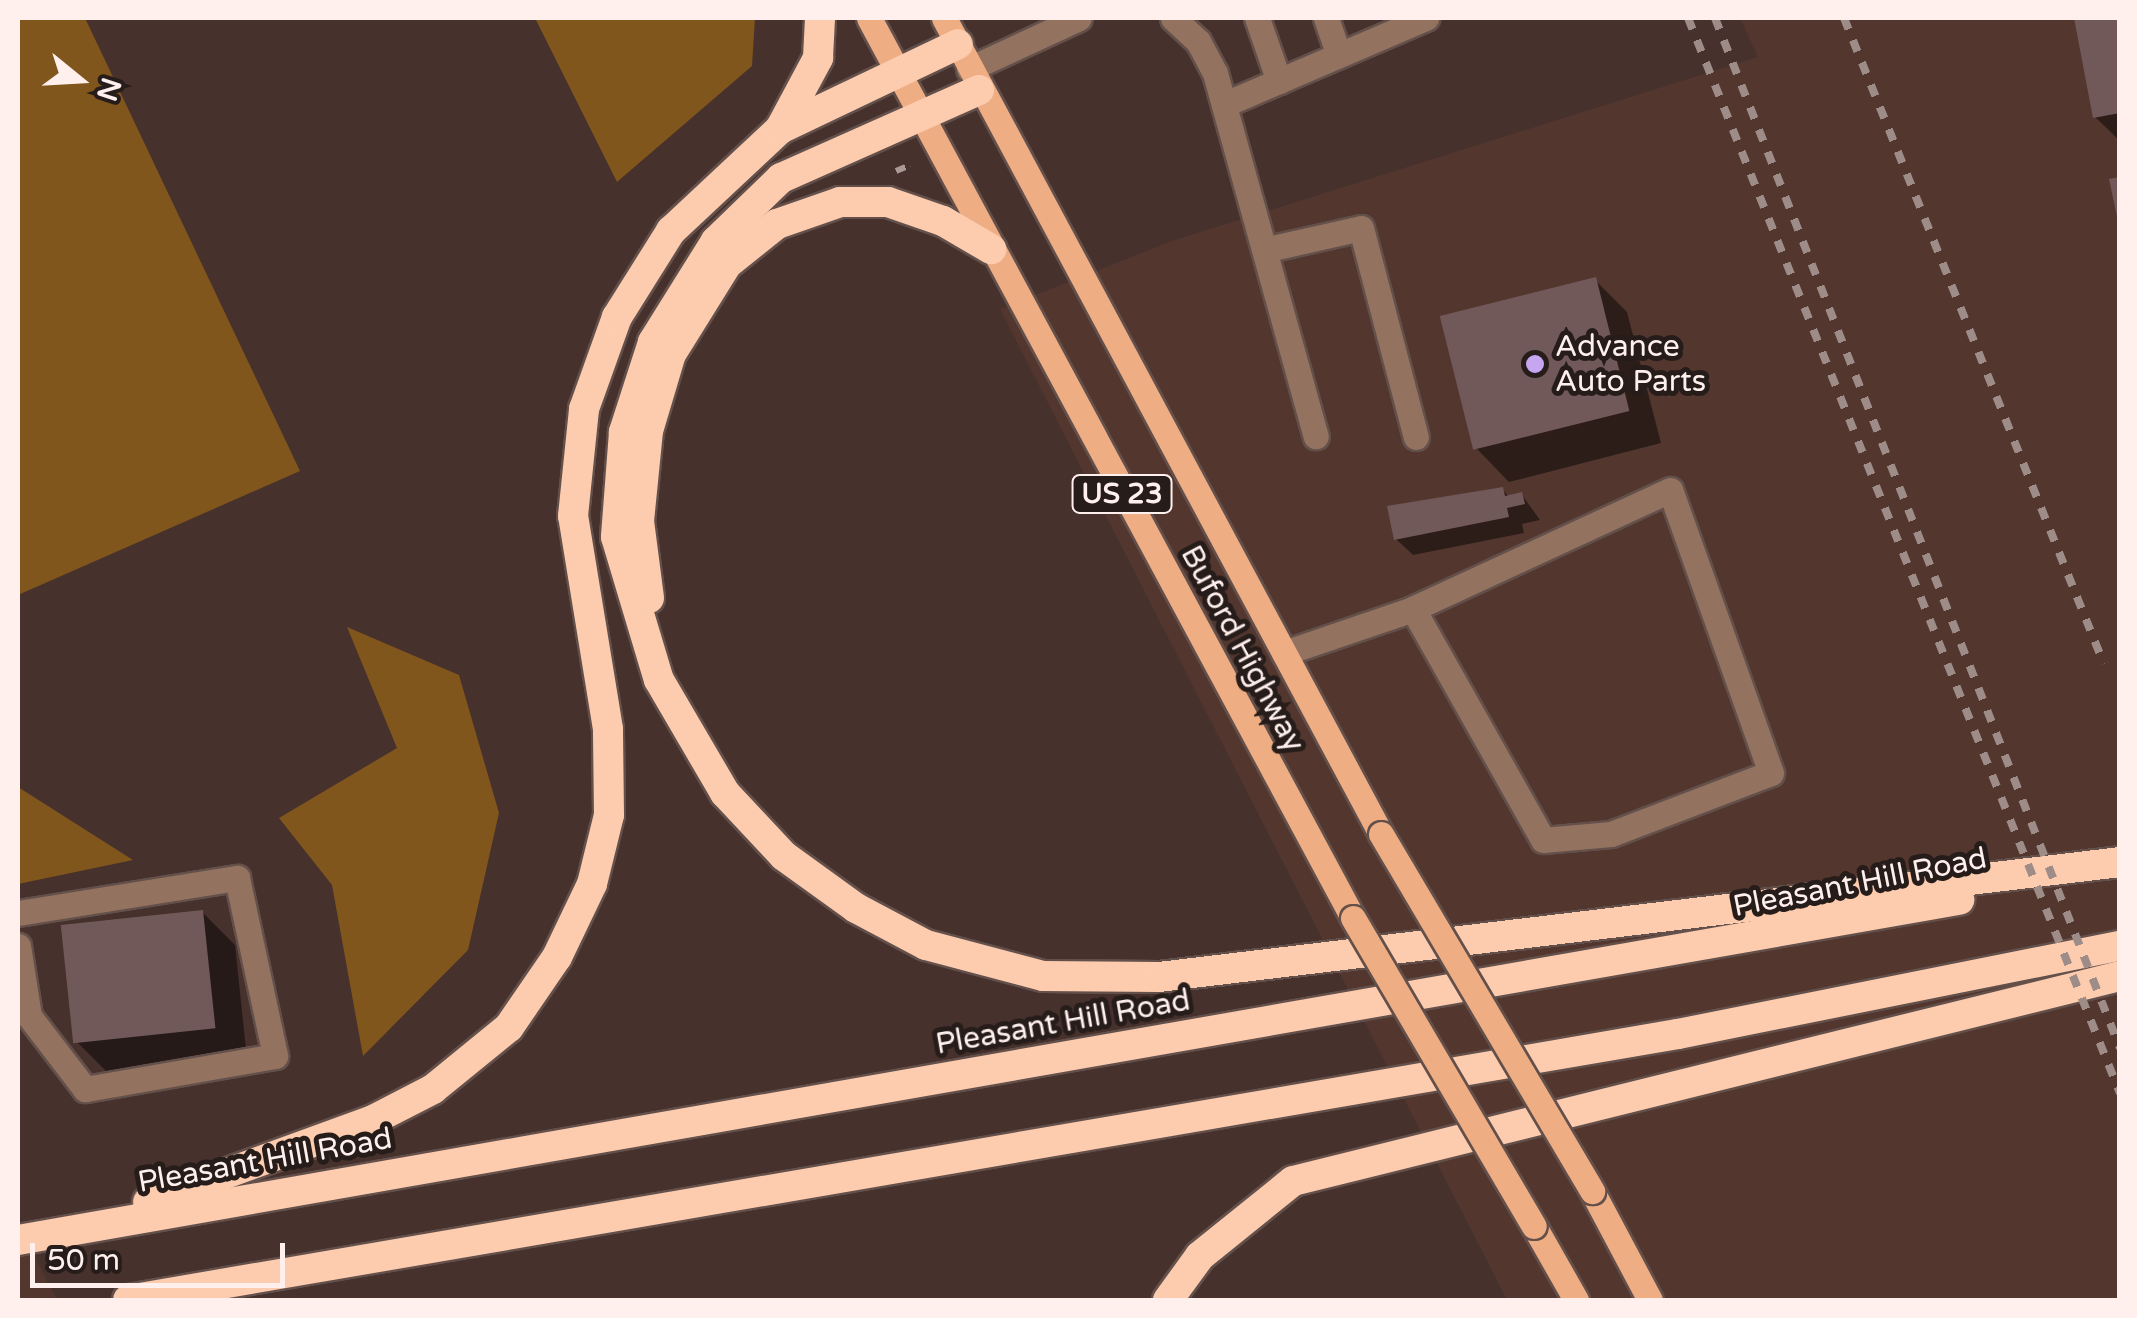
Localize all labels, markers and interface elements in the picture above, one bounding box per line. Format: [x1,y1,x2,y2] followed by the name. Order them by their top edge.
[30,30,130,130] north arrow
[89,73,128,105] text: N
[1555,329,1706,400] place label: Advance Auto Parts
[1524,353,1546,375] marker: Advance Auto Parts
[1070,471,1174,517] road number: US 23
[1172,540,1312,758] street label: Buford Highway
[1730,841,1990,925] street label: Pleasant Hill Road
[933,983,1193,1063] street label: Pleasant Hill Road
[135,1121,395,1201] street label: Pleasant Hill Road
[35,1223,290,1285] scale bar
[47,1242,120,1279] text: 50 m

